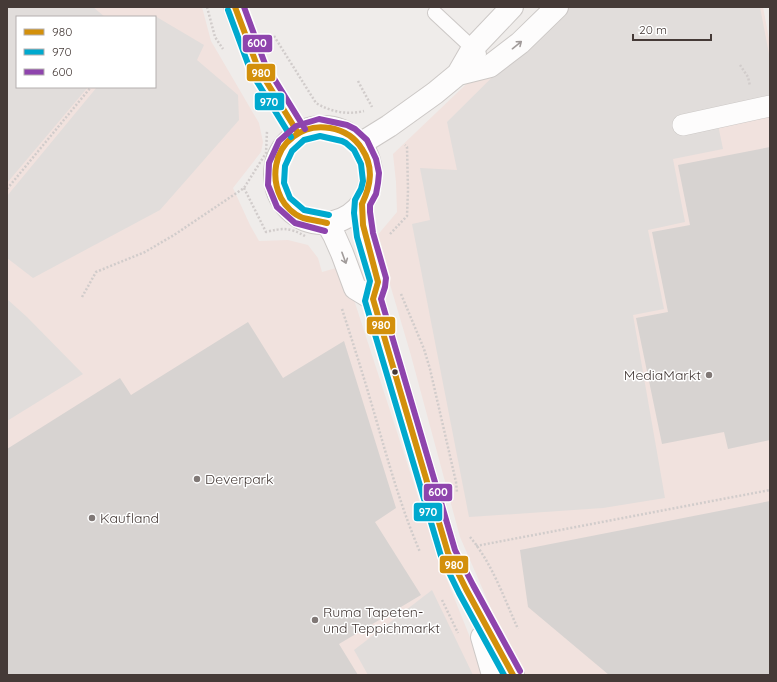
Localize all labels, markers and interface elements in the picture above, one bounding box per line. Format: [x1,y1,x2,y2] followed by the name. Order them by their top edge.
[16,16,156,88] legend
[633,16,711,42] scale bar
[639,22,667,37] text: 20 m
[52,24,72,39] text: 980
[242,34,273,53] line badge: 600
[247,36,267,50] text: 600
[511,41,522,50] one-way arrow
[52,44,72,59] text: 970
[246,63,276,82] line badge: 980
[52,64,73,79] text: 600
[251,66,271,80] text: 980
[254,92,285,111] line badge: 970
[260,95,279,109] text: 970
[341,251,348,264] one-way arrow
[366,316,396,335] line badge: 980
[371,318,391,332] text: 980
[624,366,701,384] place label: MediaMarkt
[390,367,400,377] unlabelled marker
[704,370,714,380] marker: MediaMarkt
[205,470,274,488] place label: Deverpark
[192,474,202,484] marker: Deverpark
[423,483,453,502] line badge: 600
[428,485,448,499] text: 600
[413,502,443,522] line badge: 970
[419,505,438,519] text: 970
[100,509,159,527] place label: Kaufland
[87,513,97,523] marker: Kaufland
[439,555,469,574] line badge: 980
[444,558,464,572] text: 980
[323,603,440,637] place label: Ruma Tapeten- und Teppichmarkt
[310,615,320,625] marker: Ruma Tapeten- und Teppichmarkt

